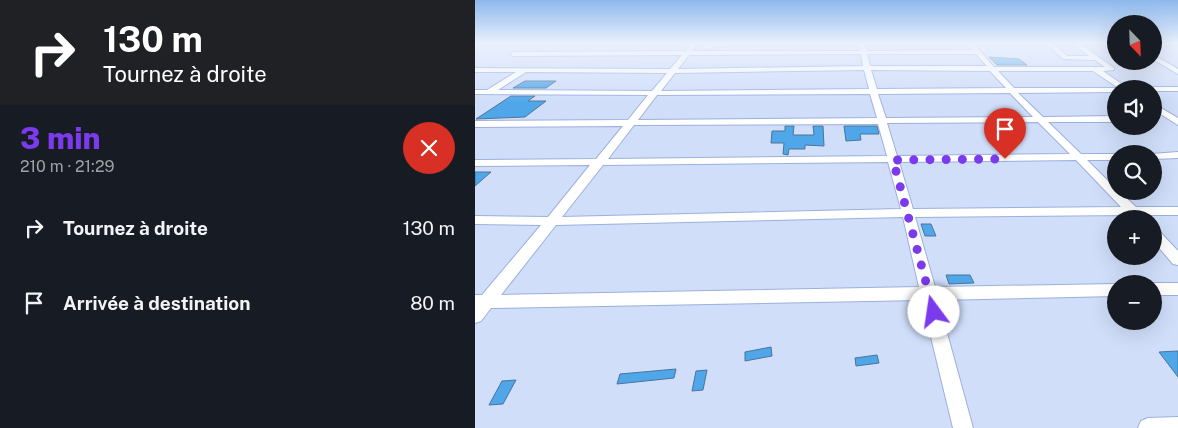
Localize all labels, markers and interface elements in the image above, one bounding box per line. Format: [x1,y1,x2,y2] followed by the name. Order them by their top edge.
[1107,15,1163,70] north arrow
[1107,15,1162,330] map controls
[103,19,203,60] text: 130 m
[20,20,85,85] icon: right
[103,61,267,87] text: Tournez à droite
[1107,80,1162,135] button: sound
[984,108,1026,159] pin
[991,115,1019,143] icon: arrive
[20,120,101,156] text: 3 min
[403,122,455,174] button: close
[1107,145,1162,200] button: search
[20,157,114,176] text: 210 m · 21:29
[1107,210,1162,265] button: +
[20,214,48,242] icon: right
[63,217,208,239] text: Tournez à droite
[403,217,455,239] text: 130 m
[1107,275,1162,330] button: −
[907,285,959,337] position arrow
[20,289,48,317] icon: arrive
[63,292,251,314] text: Arrivée à destination
[410,292,455,314] text: 80 m

